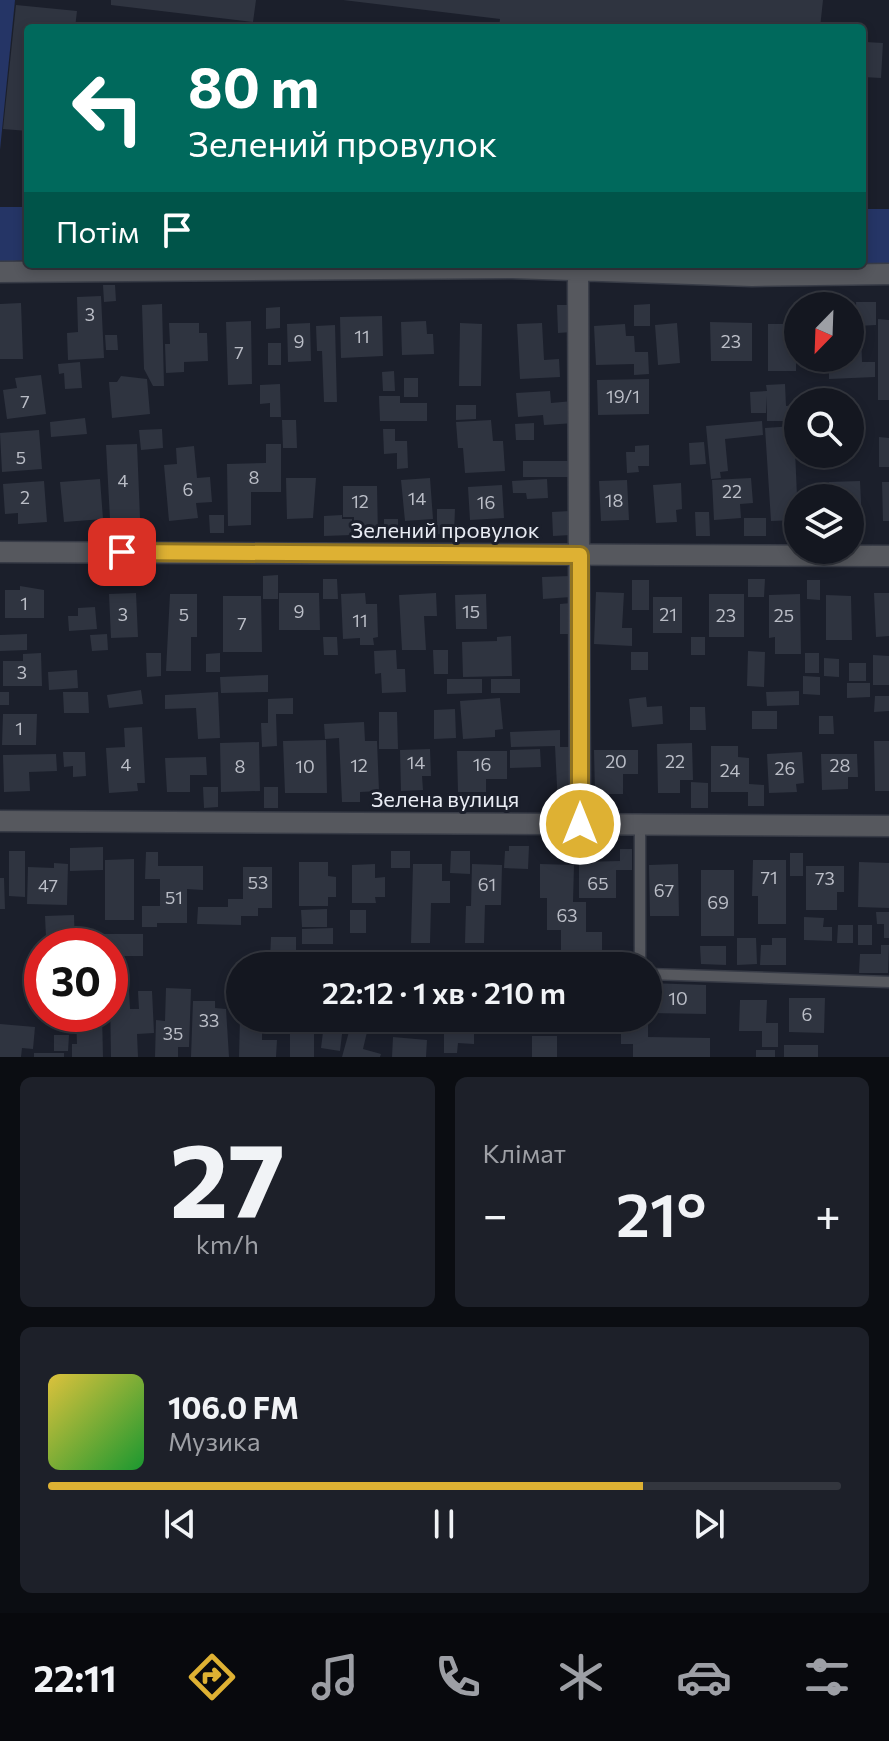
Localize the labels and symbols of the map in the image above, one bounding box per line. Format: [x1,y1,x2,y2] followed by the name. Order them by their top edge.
[784,292,864,372] north arrow
[85,303,95,325] house number: 3
[354,325,370,347] house number: 11
[294,330,304,352] house number: 9
[721,330,741,352] house number: 23
[234,341,244,363] house number: 7
[606,385,640,407] house number: 19/1
[20,390,30,412] house number: 7
[16,446,26,468] house number: 5
[249,466,260,488] house number: 8
[118,469,129,491] house number: 4
[183,478,193,500] house number: 6
[722,480,742,502] house number: 22
[20,486,30,508] house number: 2
[408,487,426,509] house number: 14
[605,489,623,511] house number: 18
[351,490,369,512] house number: 12
[477,491,495,513] house number: 16
[351,516,540,543] street label: Зелений провулок
[88,518,156,586] pin
[20,592,28,614] house number: 1
[294,600,304,622] house number: 9
[462,600,480,622] house number: 15
[118,603,128,625] house number: 3
[179,603,189,625] house number: 5
[659,603,677,625] house number: 21
[716,604,736,626] house number: 23
[774,604,794,626] house number: 25
[352,609,368,631] house number: 11
[237,612,247,634] house number: 7
[17,661,27,683] house number: 3
[15,717,23,739] house number: 1
[605,750,627,772] house number: 20
[665,750,685,772] house number: 22
[407,751,425,773] house number: 14
[121,753,132,775] house number: 4
[473,753,491,775] house number: 16
[350,754,368,776] house number: 12
[830,754,851,776] house number: 28
[235,755,246,777] house number: 8
[295,755,315,777] house number: 10
[775,757,795,779] house number: 26
[720,759,740,781] house number: 24
[538,782,622,866] position arrow
[371,785,519,812] street label: Зелена вулиця
[760,866,778,888] house number: 71
[815,867,835,889] house number: 73
[248,871,268,893] house number: 53
[587,872,609,894] house number: 65
[478,873,496,895] house number: 61
[38,874,58,896] house number: 47
[654,879,674,901] house number: 67
[165,886,183,908] house number: 51
[707,891,729,913] house number: 69
[556,904,578,926] house number: 63
[24,928,128,1032] speed limit sign: 30
[668,987,688,1009] house number: 10
[802,1003,812,1025] house number: 6
[199,1009,219,1031] house number: 33
[163,1022,183,1044] house number: 35

